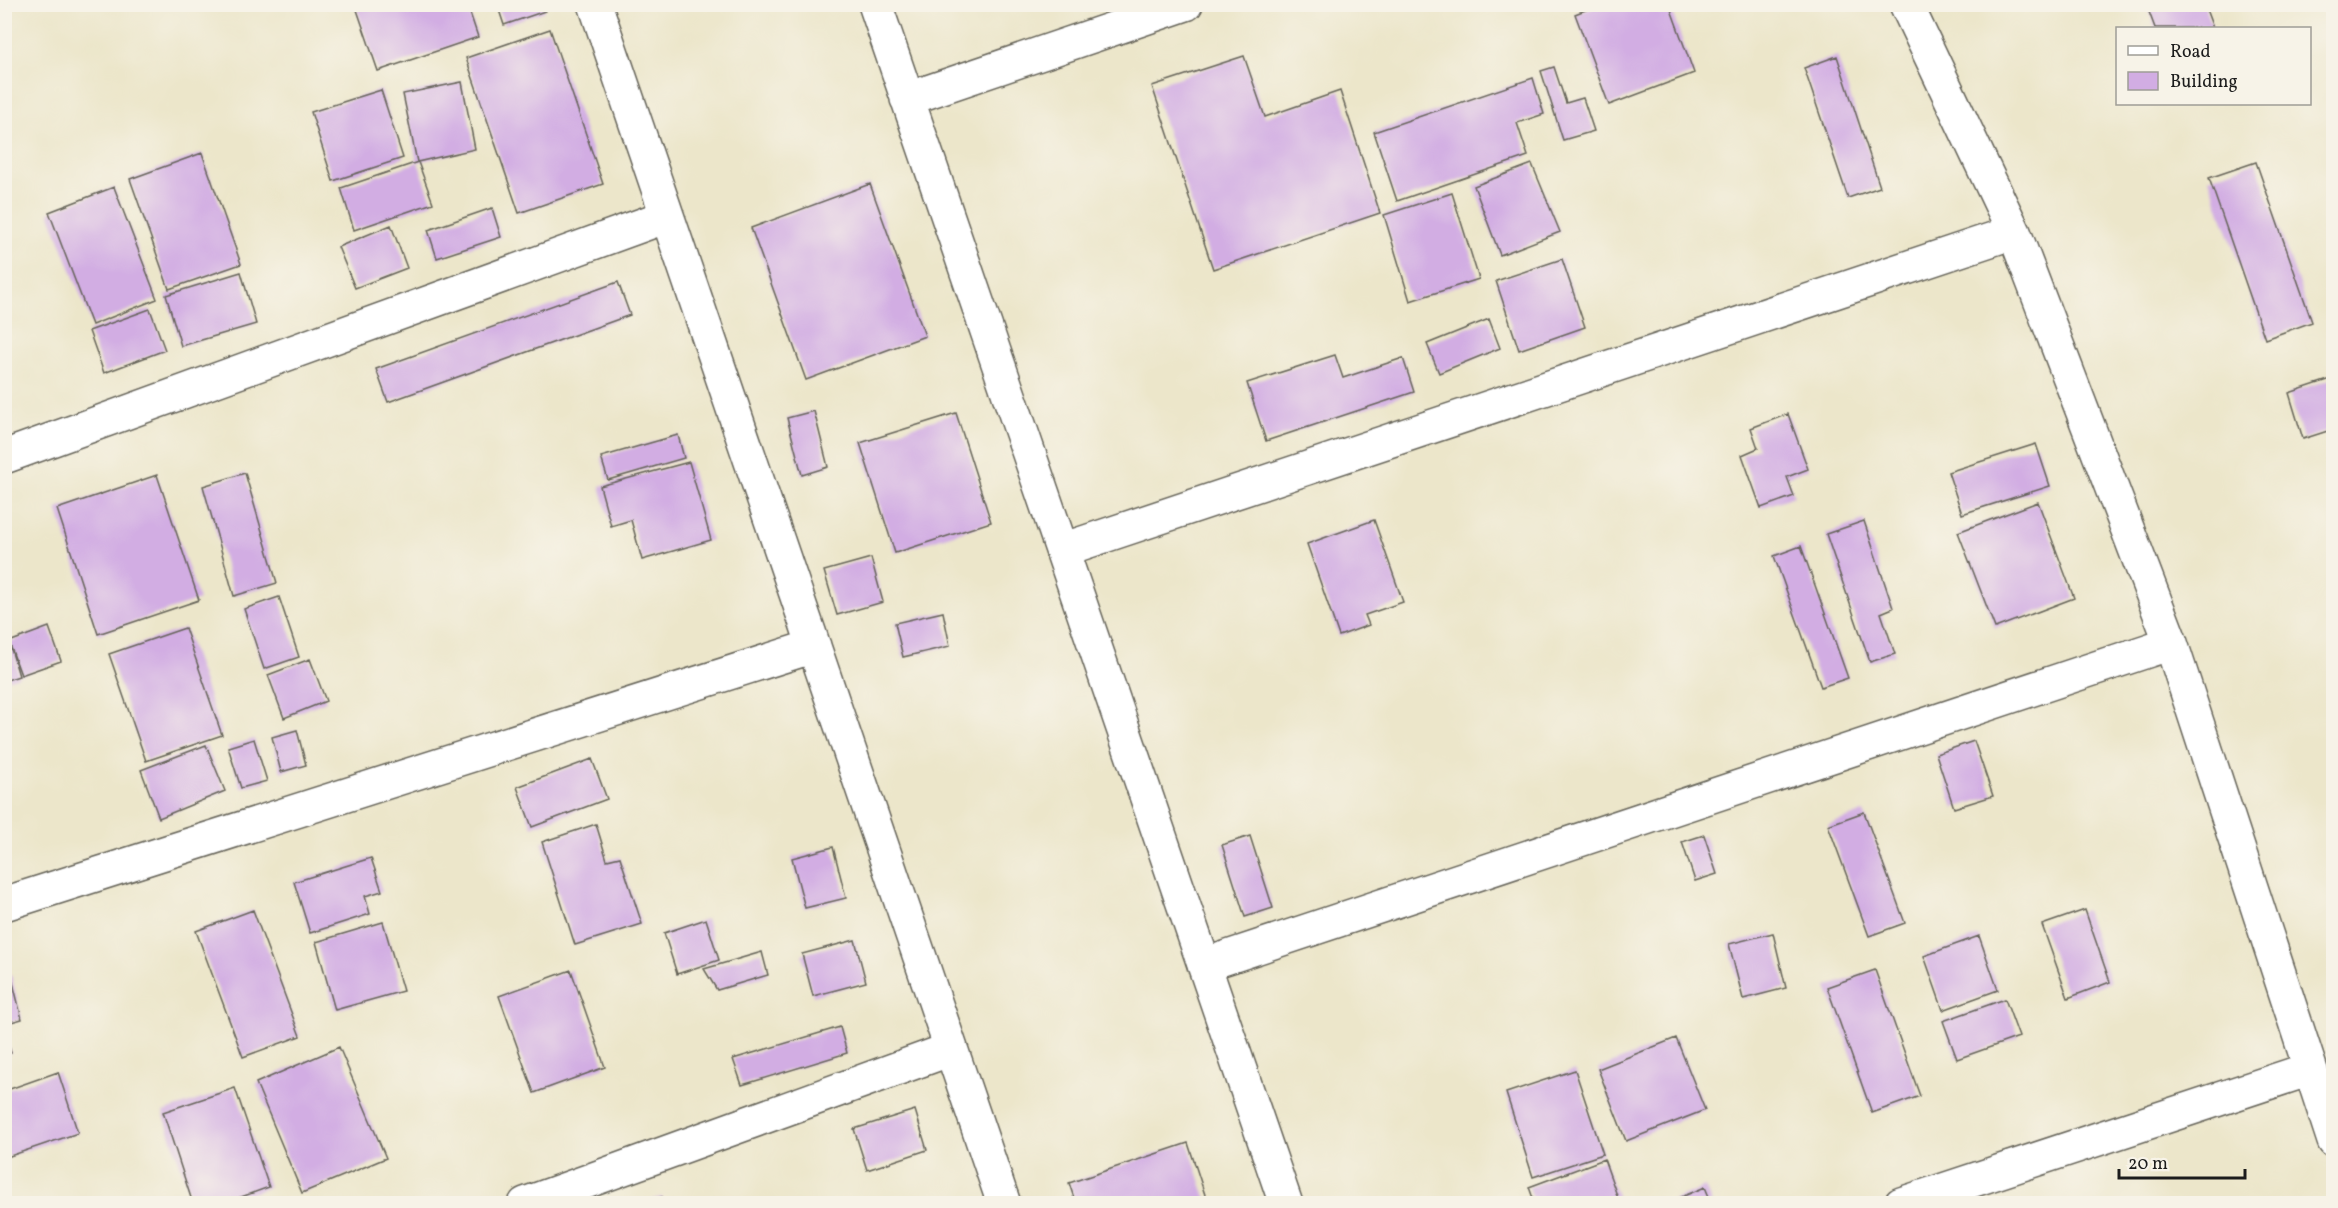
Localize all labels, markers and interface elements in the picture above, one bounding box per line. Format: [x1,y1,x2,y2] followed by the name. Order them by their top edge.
[2116,27,2311,105] legend
[2170,40,2211,65] text: Road
[2170,70,2238,95] text: Building
[2119,1142,2245,1180] scale bar
[2128,1152,2168,1177] text: 20 m

